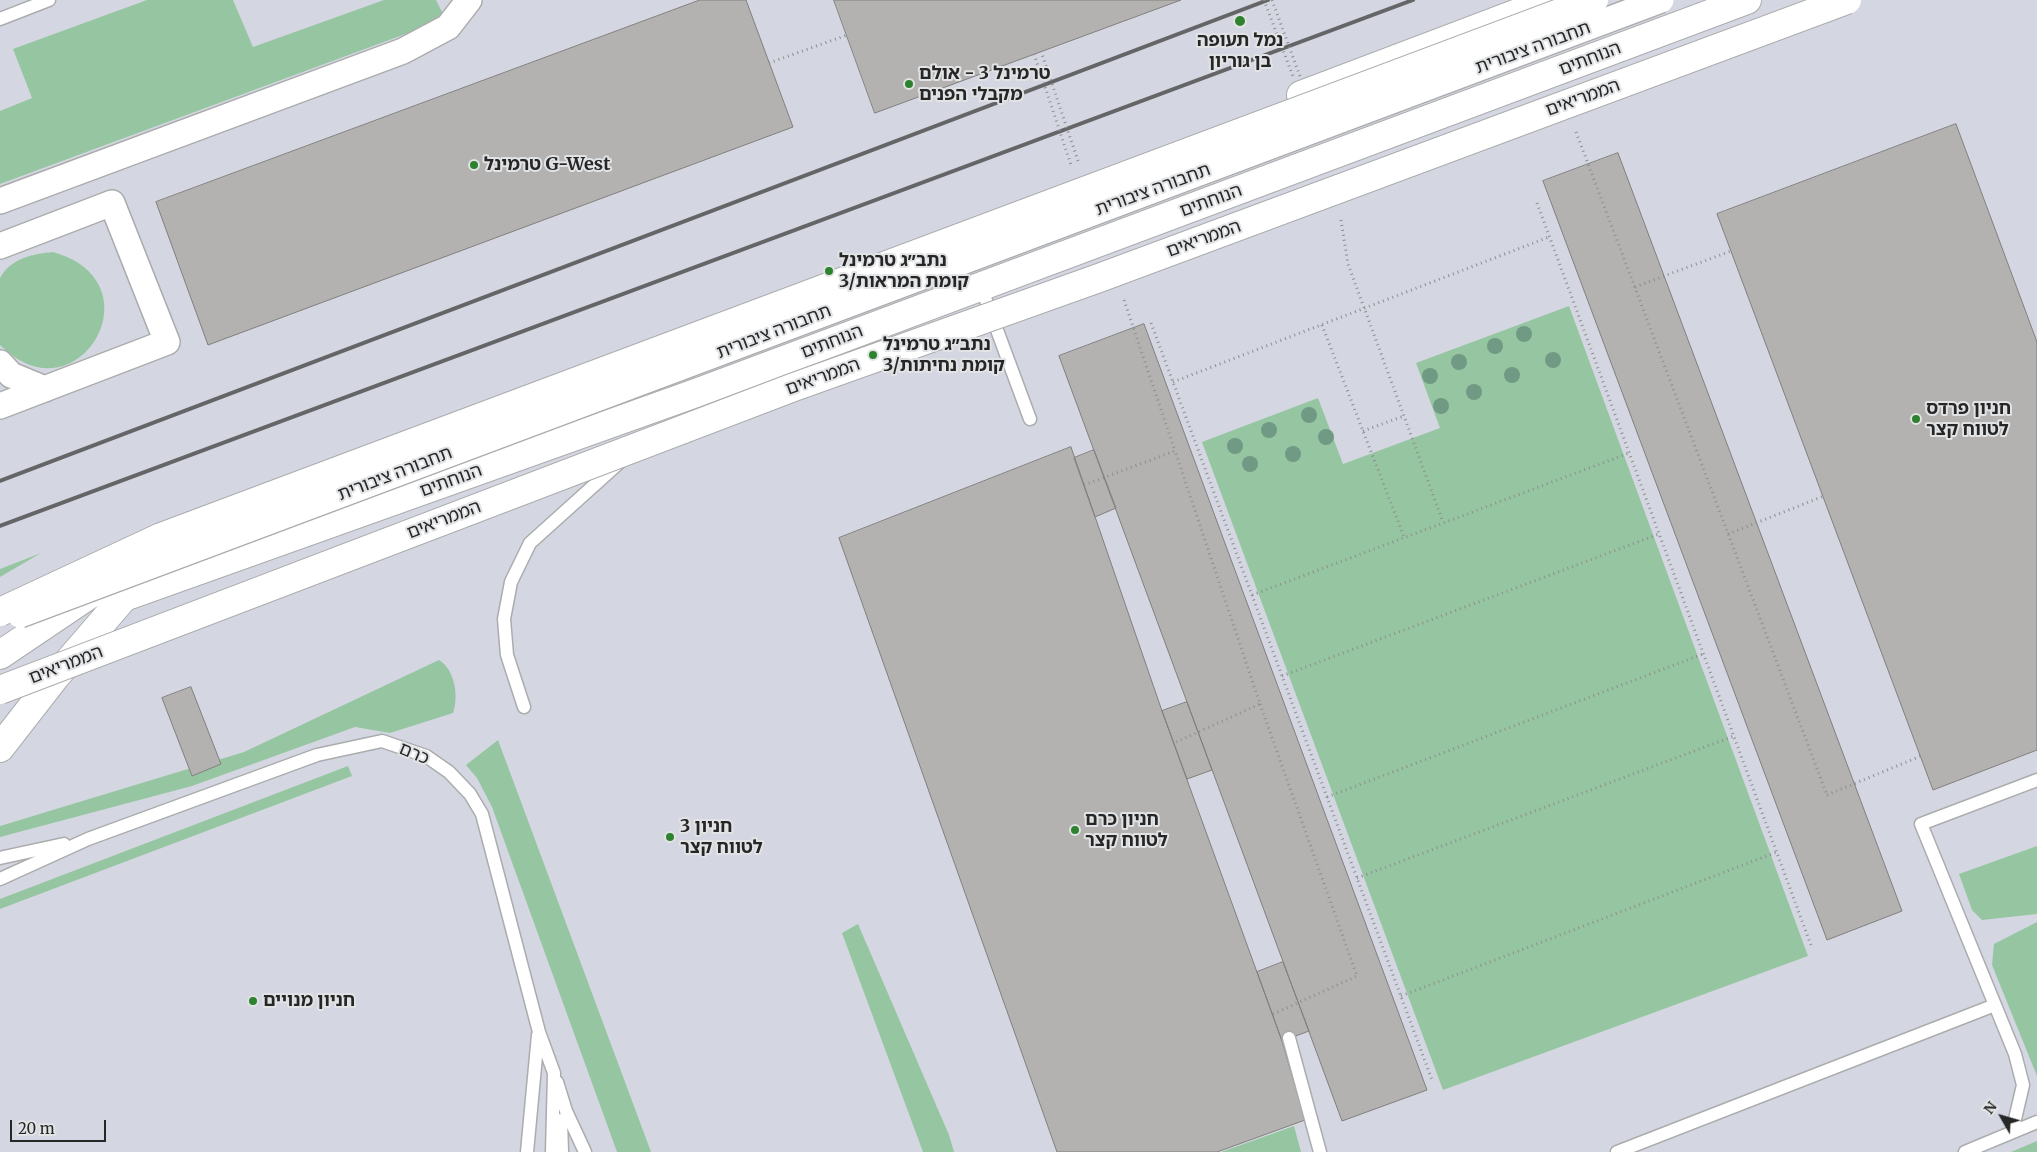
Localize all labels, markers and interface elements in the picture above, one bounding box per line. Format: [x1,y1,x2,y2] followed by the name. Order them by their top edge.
[1233,14,1247,28] marker: נמל תעופה בן גוריון
[1473,17,1593,79] street label: תחבורה ציבורית
[1197,30,1283,72] place label: נמל תעופה בן גוריון
[1556,37,1624,81] street label: הנוחתים
[919,63,1051,106] place label: טרמינל 3 - אולם מקבלי הפנים
[1543,75,1623,121] street label: הממריאים
[903,78,915,90] marker: טרמינל 3 - אולם מקבלי הפנים
[484,154,610,176] place label: טרמינל G-West
[468,159,480,171] marker: טרמינל G-West
[1093,159,1213,221] street label: תחבורה ציבורית
[1177,180,1245,222] street label: הנוחתים
[1164,216,1244,262] street label: הממריאים
[839,250,969,292] place label: נתב״ג טרמינל 3/קומת המראות
[823,265,835,277] marker: נתב״ג טרמינל 3/קומת המראות
[714,300,834,364] street label: תחבורה ציבורית
[798,320,866,364] street label: הנוחתים
[883,334,1005,376] place label: נתב״ג טרמינל 3/קומת נחיתות
[867,349,879,361] marker: נתב״ג טרמינל 3/קומת נחיתות
[783,354,863,400] street label: הממריאים
[1926,398,2011,440] place label: חניון פרדס לטווח קצר
[1910,413,1922,425] marker: חניון פרדס לטווח קצר
[335,442,455,506] street label: תחבורה ציבורית
[417,460,485,502] street label: הנוחתים
[404,496,484,544] street label: הממריאים
[26,641,106,689] street label: הממריאים
[396,738,432,770] street label: כרם
[1085,809,1168,852] place label: חניון כרם לטווח קצר
[680,816,763,859] place label: חניון 3 לטווח קצר
[1069,824,1081,836] marker: חניון כרם לטווח קצר
[664,831,676,843] marker: חניון 3 לטווח קצר
[263,990,355,1012] place label: חניון מנויים
[247,995,259,1007] marker: חניון מנויים
[1977,1092,2027,1142] north arrow
[1980,1098,2001,1118] text: N
[12,1110,109,1142] scale bar
[18,1119,55,1138] text: 20 m

